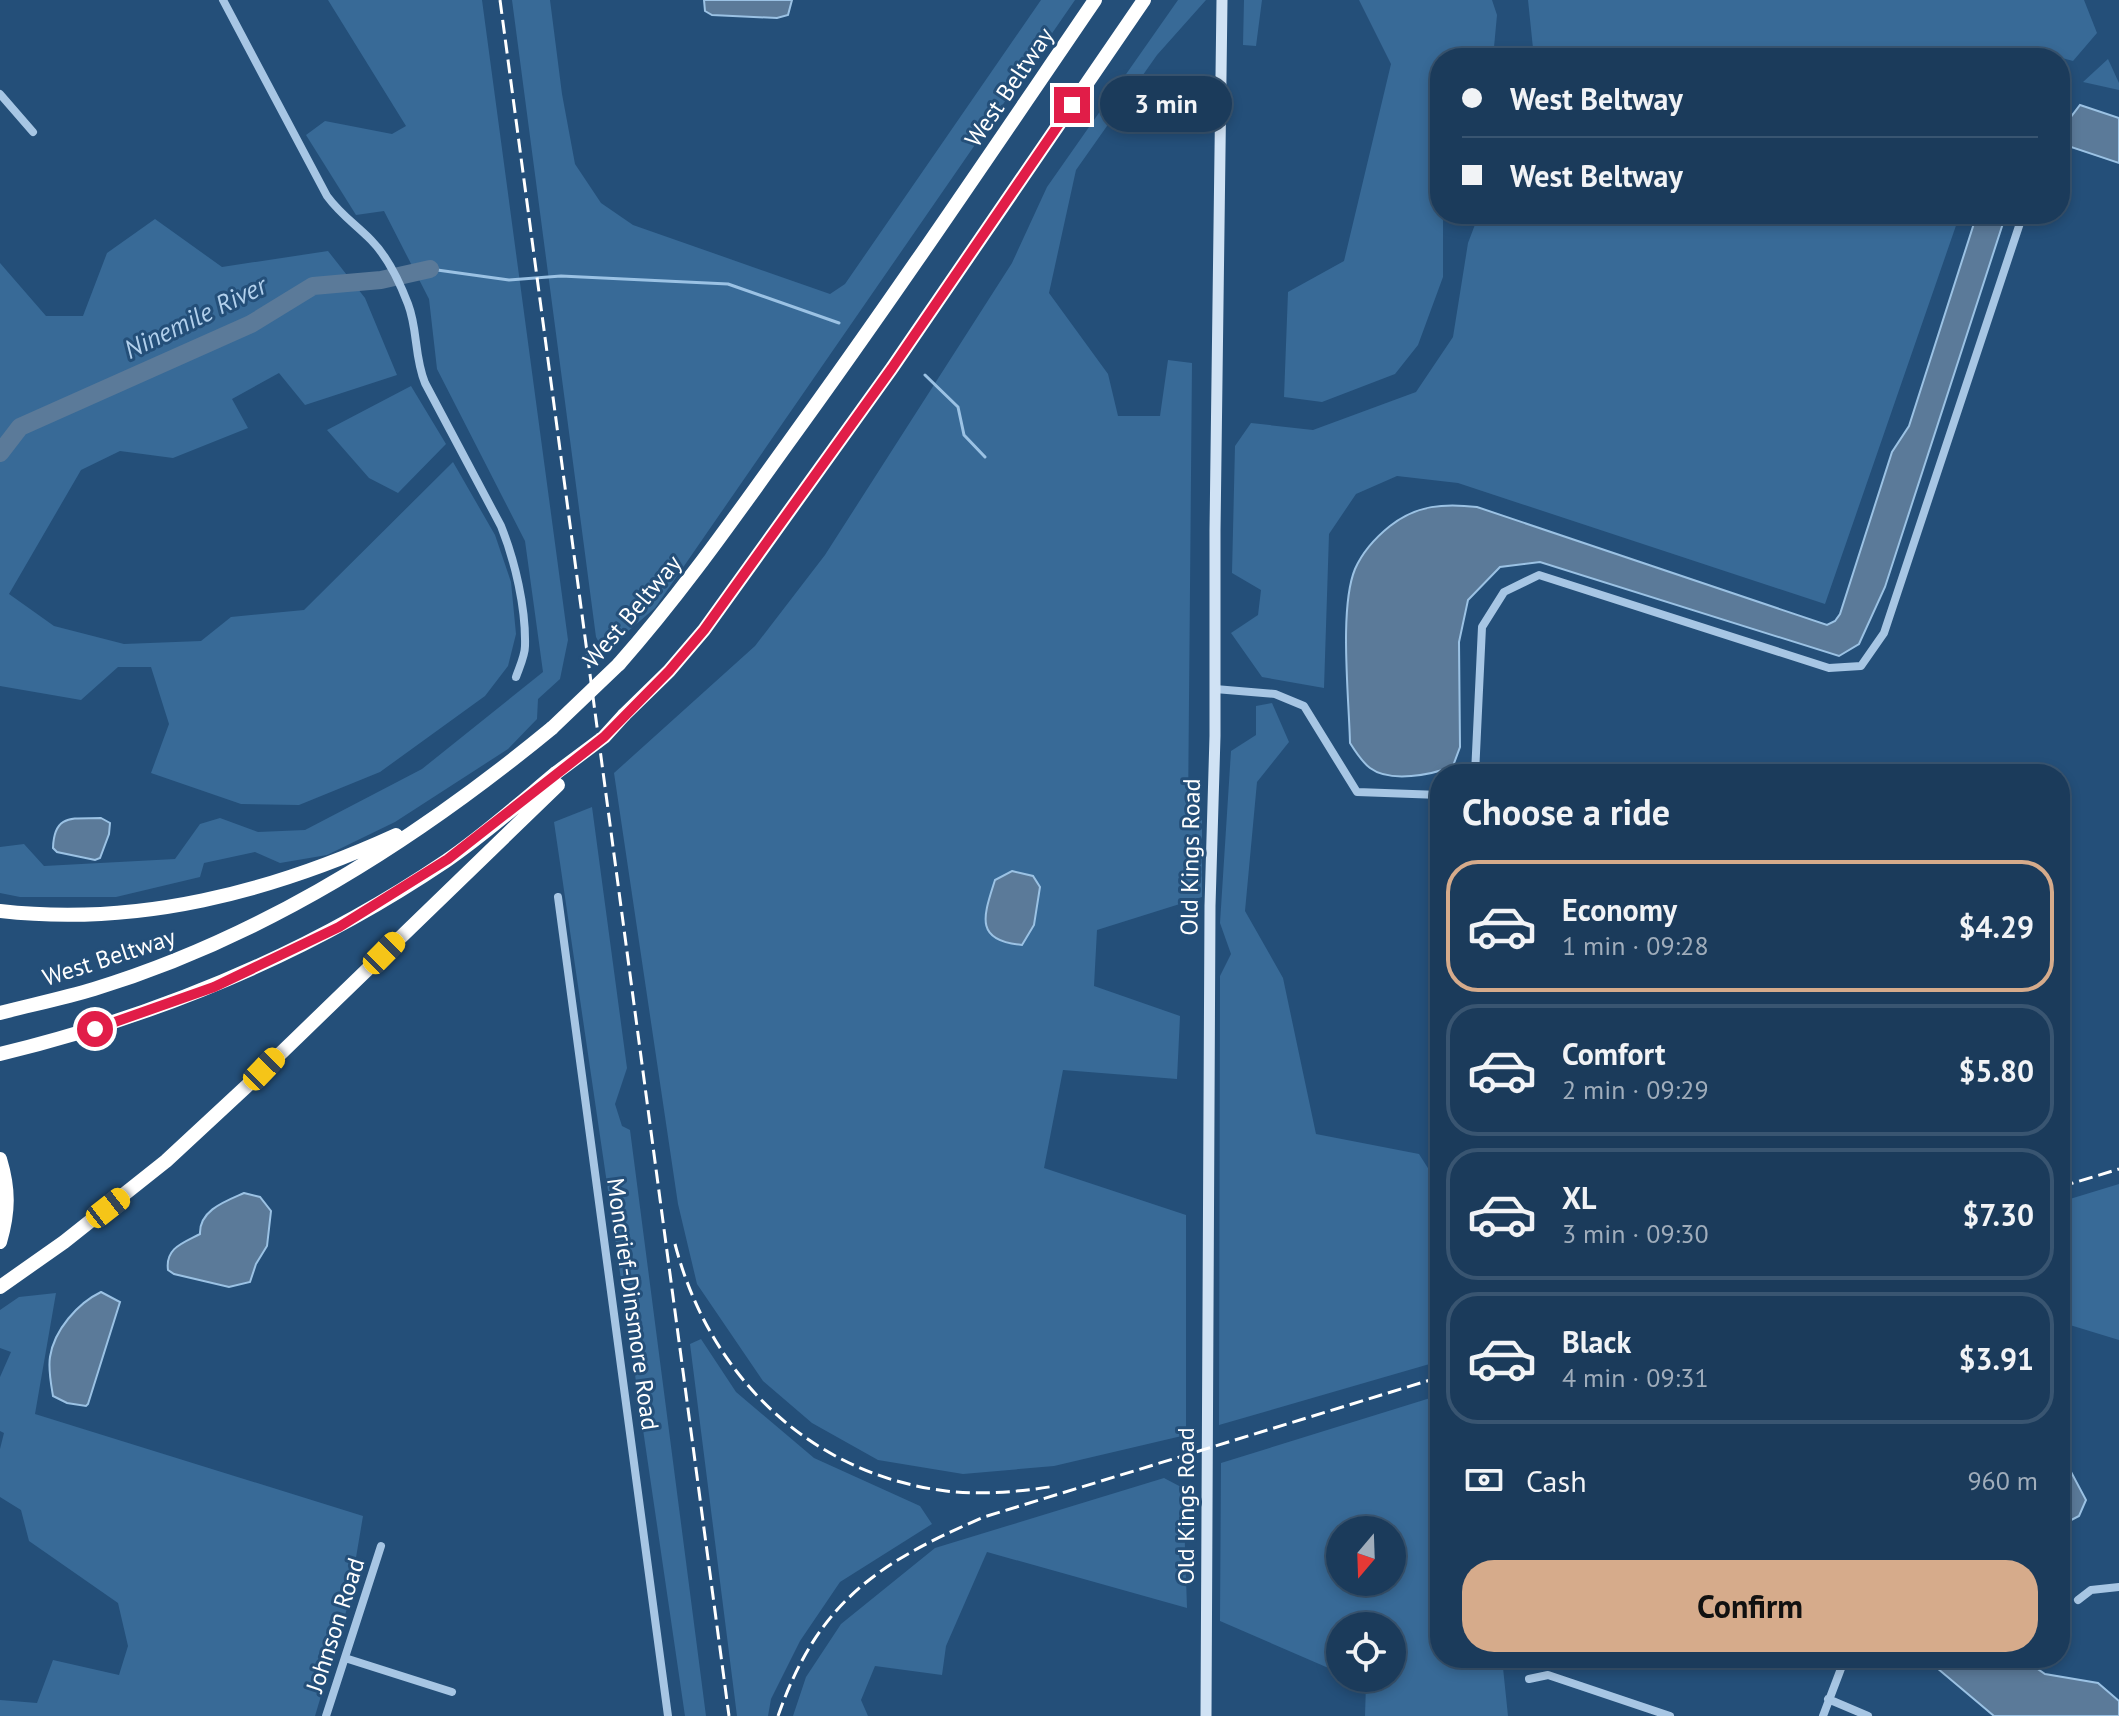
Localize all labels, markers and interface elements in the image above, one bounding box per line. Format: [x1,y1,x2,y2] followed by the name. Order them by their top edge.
[958,21,1060,153] street label: West Beltway
[1100,77,1232,133] callout: 3 min
[1510,79,1683,118] text: West Beltway
[1054,87,1090,123] route end
[1134,87,1198,120] text: 3 min
[1510,156,1683,195] text: West Beltway
[118,268,273,366] water label: Ninemile River
[576,548,688,674] street label: West Beltway
[1173,778,1207,936] street label: Old Kings Road
[1462,788,1670,835] text: Choose a ride
[1466,890,1538,962] icon: car
[1562,890,1677,929] text: Economy
[1959,907,2034,946] text: $4.29
[39,921,179,993] street label: West Beltway
[359,928,409,978] car
[1562,929,1709,962] text: 1 min · 09:28
[77,1011,113,1047] route start
[1466,1034,1538,1106] icon: car
[1562,1034,1665,1073] text: Comfort
[239,1043,289,1095] car
[1959,1051,2034,1090] text: $5.80
[1562,1073,1709,1106] text: 2 min · 09:29
[600,1176,666,1432] street label: Moncrief-Dinsmore Road
[1466,1178,1538,1250] icon: car
[1562,1178,1596,1217] text: XL
[82,1184,134,1232] car
[1962,1195,2034,1234] text: $7.30
[1562,1217,1709,1250] text: 3 min · 09:30
[1466,1322,1538,1394] icon: car
[1562,1322,1631,1361] text: Black
[1959,1339,2034,1378] text: $3.91
[1562,1361,1709,1394] text: 4 min · 09:31
[1170,1427,1201,1585] street label: Old Kings Road
[1462,1458,1506,1502] icon: cash
[1526,1461,1587,1500] text: Cash
[1967,1464,2038,1497] text: 960 m
[1326,1516,1406,1596] north arrow
[1326,1516,1406,1692] map controls
[298,1554,371,1697] street label: Johnson Road
[1462,1560,2038,1652] button: Confirm
[1326,1612,1406,1692] button: locate

